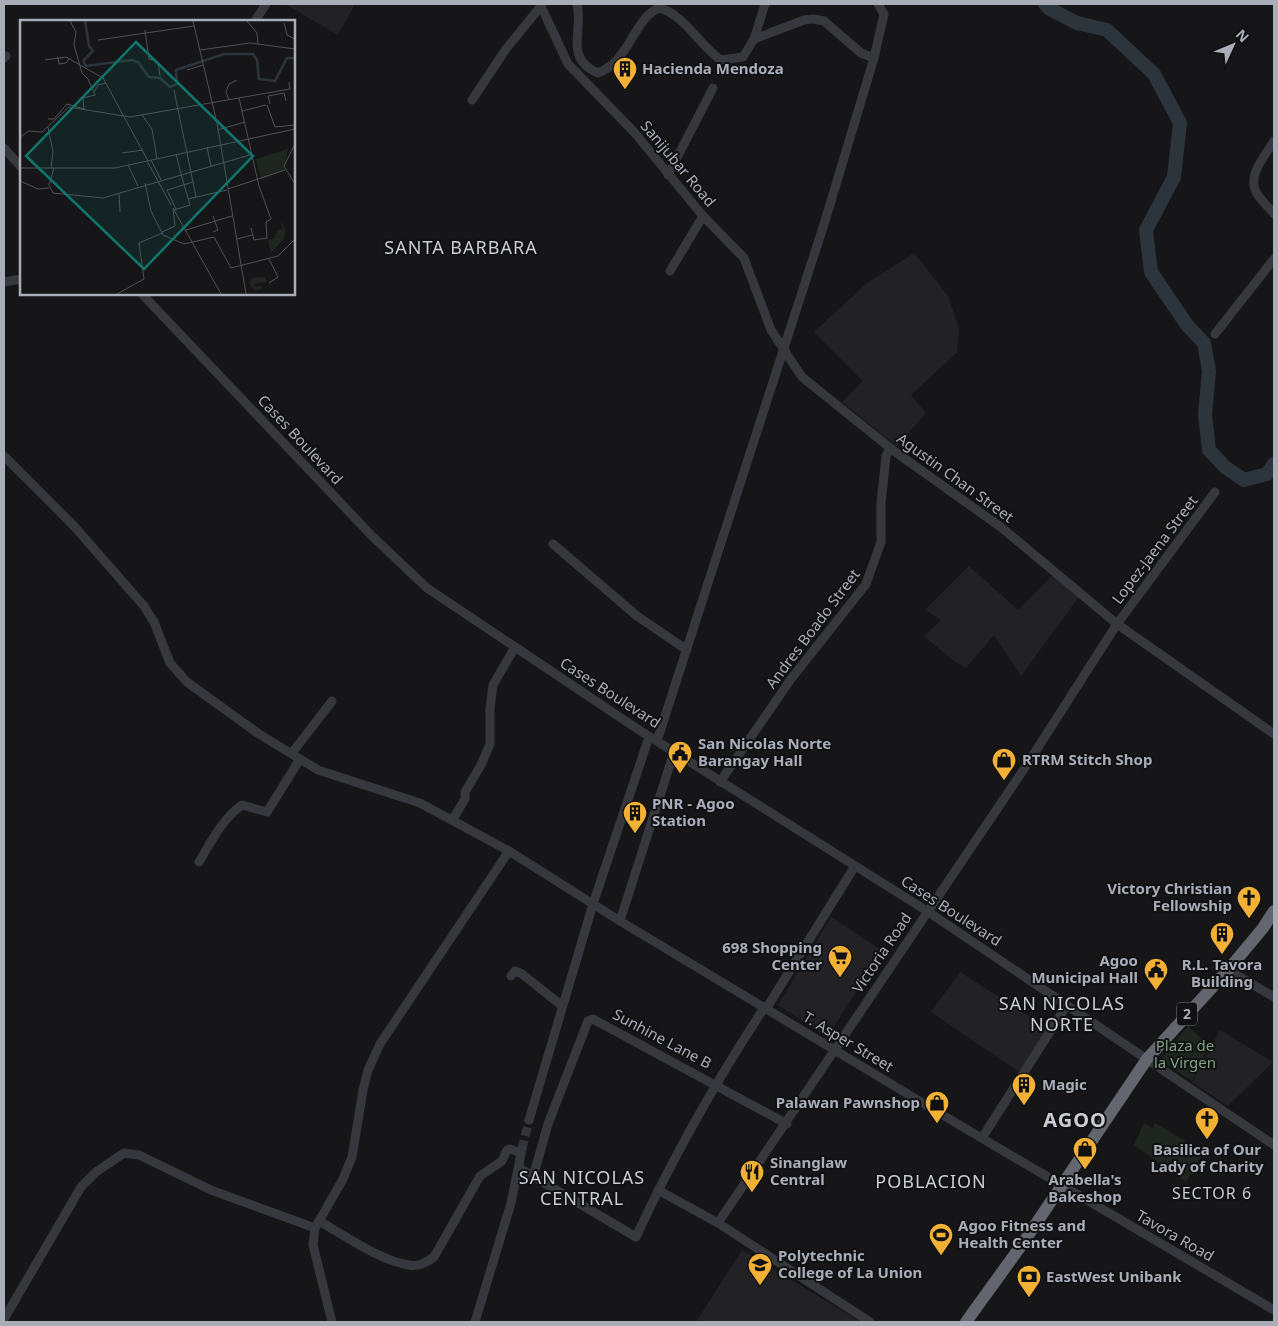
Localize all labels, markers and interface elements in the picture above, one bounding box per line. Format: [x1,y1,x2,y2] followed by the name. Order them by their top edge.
[20,20,295,295] inset map
[1208,20,1258,70] north arrow
[1232,25,1254,46] text: N
[612,56,638,90] building icon: Hacienda Mendoza
[642,58,784,78] place label: Hacienda Mendoza
[637,116,721,211] street label: Sanijubar Road
[384,235,538,259] district label: SANTA BARBARA
[254,390,348,489] street label: Cases Boulevard
[893,428,1019,527] street label: Agustin Chan Street
[1107,491,1202,608] street label: Lopez-Jaena Street
[761,564,864,692] street label: Andres Boado Street
[556,652,665,732] street label: Cases Boulevard
[698,733,831,770] place label: San Nicolas Norte Barangay Hall
[667,740,693,774] public building icon: San Nicolas Norte Barangay Hall
[991,747,1017,781] shop icon: RTRM Stitch Shop
[1022,749,1152,769] place label: RTRM Stitch Shop
[652,793,735,830] place label: PNR - Agoo Station
[622,800,648,834] building icon: PNR - Agoo Station
[897,870,1006,950] street label: Cases Boulevard
[1107,878,1232,915] place label: Victory Christian Fellowship
[1236,885,1262,919] church icon: Victory Christian Fellowship
[847,908,915,997] street label: Victoria Road
[1209,921,1235,955] building icon: R.L. Tavora Building
[722,937,822,974] place label: 698 Shopping Center
[827,944,853,978] supermarket icon: 698 Shopping Center
[1031,950,1138,987] place label: Agoo Municipal Hall
[1182,954,1262,991] place label: R.L. Tavora Building
[1143,957,1169,991] public building icon: Agoo Municipal Hall
[999,991,1125,1036] district label: SAN NICOLAS NORTE
[1177,1002,1197,1026] road number: 2
[610,1004,715,1073] street label: Sunhine Lane B
[800,1006,898,1076] street label: T. Asper Street
[1154,1035,1216,1072] park label: Plaza de la Virgen
[1011,1072,1037,1106] building icon: Magic
[1042,1074,1087,1094] place label: Magic
[924,1090,950,1124] shop icon: Palawan Pawnshop
[776,1092,920,1112] place label: Palawan Pawnshop
[1043,1106,1107,1133] district label: AGOO
[1194,1106,1220,1140] church icon: Basilica of Our Lady of Charity
[1072,1136,1098,1170] shop icon: Arabella's Bakeshop
[1150,1139,1264,1176] place label: Basilica of Our Lady of Charity
[770,1152,847,1189] place label: Sinanglaw Central
[739,1159,765,1193] restaurant icon: Sinanglaw Central
[519,1165,645,1210] district label: SAN NICOLAS CENTRAL
[875,1169,987,1193] district label: POBLACION
[1048,1169,1122,1206] place label: Arabella's Bakeshop
[1172,1182,1252,1204] district label: SECTOR 6
[1133,1205,1218,1265] street label: Tavora Road
[958,1215,1086,1252] place label: Agoo Fitness and Health Center
[928,1222,954,1256] sports icon: Agoo Fitness and Health Center
[778,1245,922,1282] place label: Polytechnic College of La Union
[747,1252,773,1286] school or university icon: Polytechnic College of La Union
[1016,1264,1042,1298] bank icon: EastWest Unibank
[1046,1266,1182,1286] place label: EastWest Unibank

